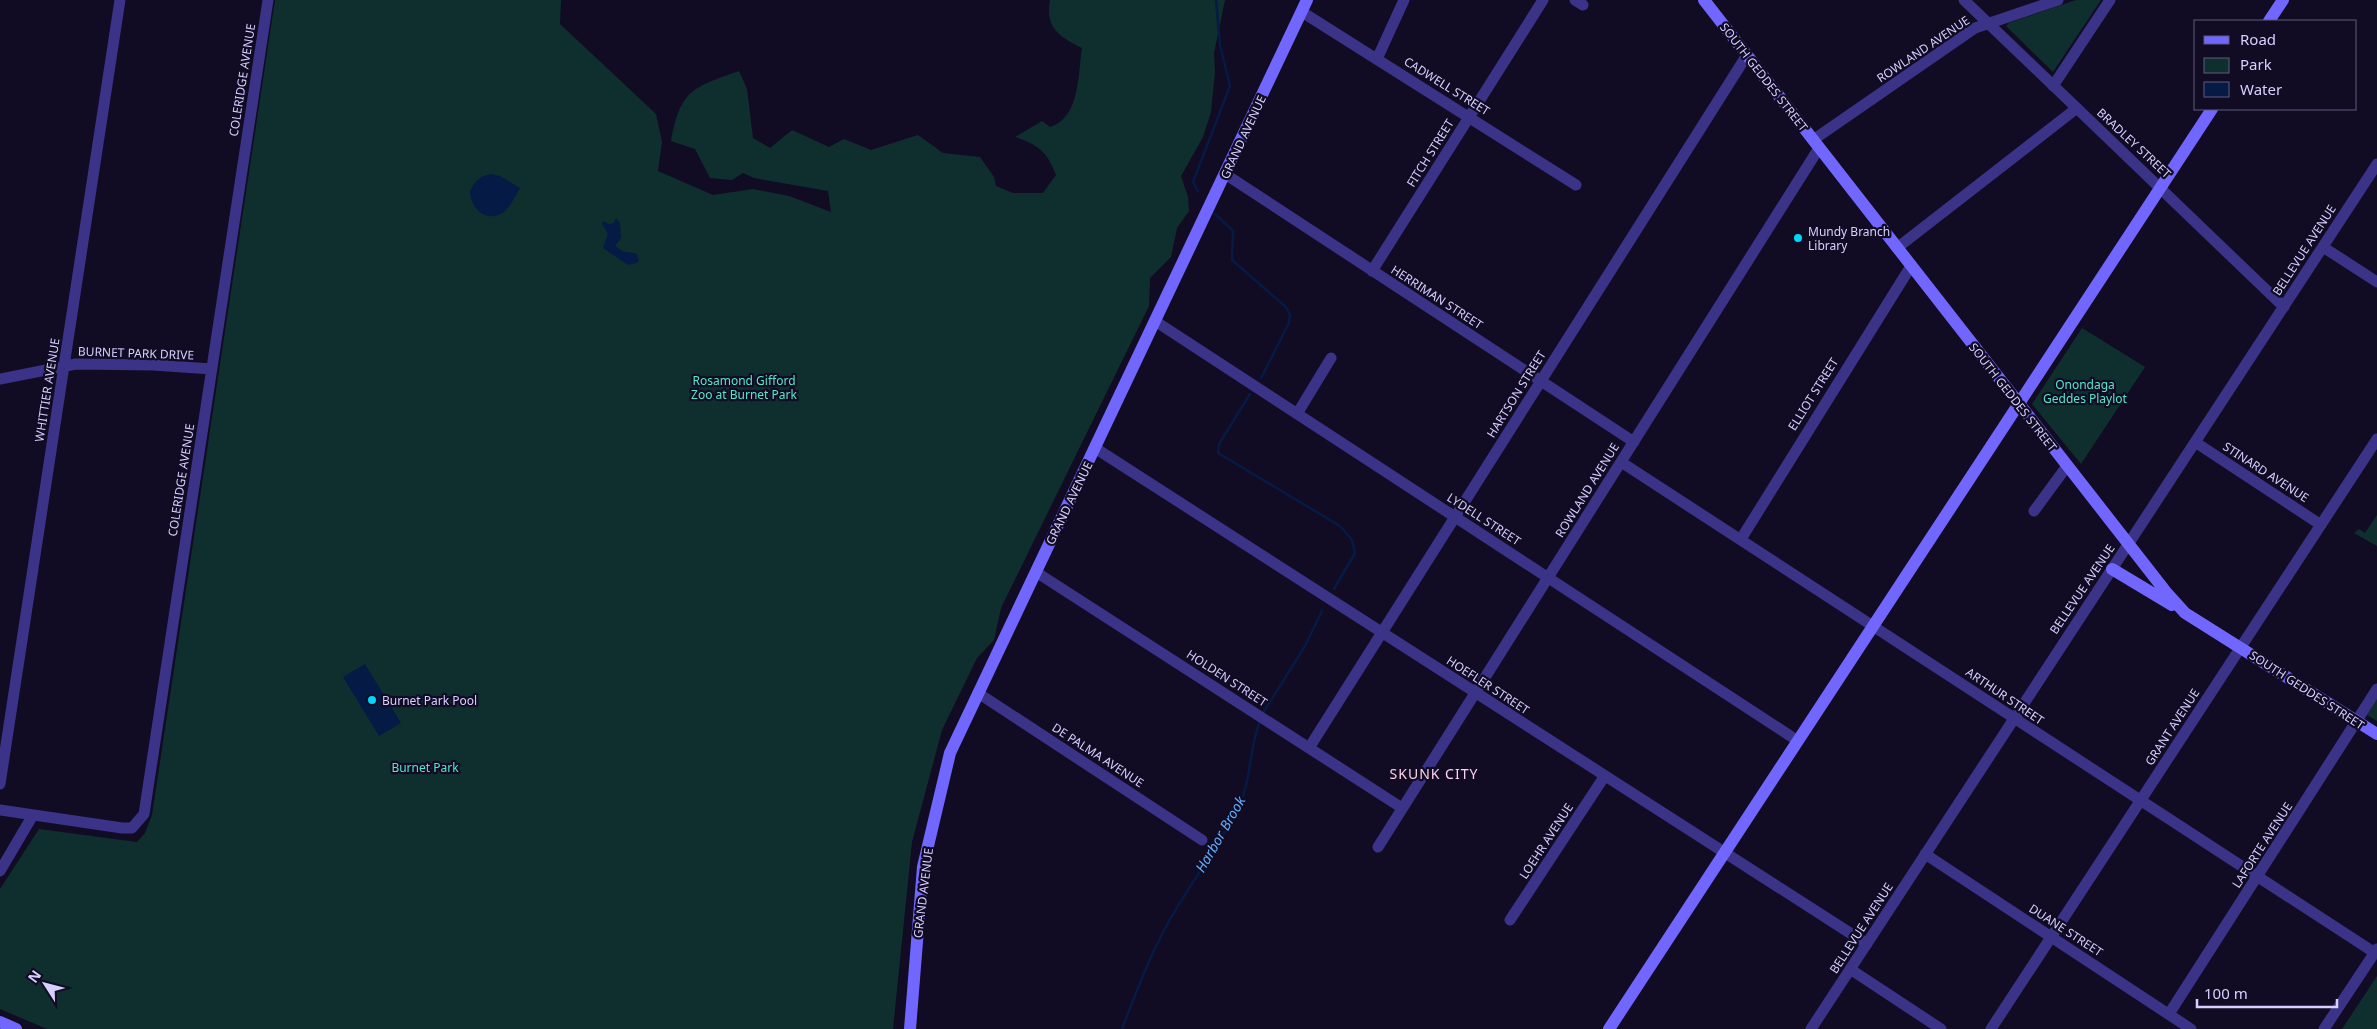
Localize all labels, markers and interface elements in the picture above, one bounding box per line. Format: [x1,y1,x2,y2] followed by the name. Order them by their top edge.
[1873,12,1973,86] street label: ROWLAND AVENUE
[1716,19,1812,135] street label: SOUTH GEDDES STREET
[2194,20,2357,110] legend
[225,22,259,138] street label: COLERIDGE AVENUE
[2240,29,2276,49] text: Road
[1401,53,1493,119] street label: CADWELL STREET
[2240,54,2272,74] text: Park
[2240,79,2282,99] text: Water
[1216,92,1270,182] street label: GRAND AVENUE
[2093,104,2175,182] street label: BRADLEY STREET
[1402,116,1458,190] street label: FITCH STREET
[2268,201,2340,299] street label: BELLEVUE AVENUE
[1808,223,1890,254] place label: Mundy Branch Library
[1792,232,1804,244] marker: Mundy Branch Library
[1388,261,1486,333] street label: HERRIMAN STREET
[30,337,64,443] street label: WHITTIER AVENUE
[1965,339,2061,455] street label: SOUTH GEDDES STREET
[78,342,194,364] street label: BURNET PARK DRIVE
[1482,347,1550,441] street label: HARTSON STREET
[1784,354,1842,434] street label: ELLIOT STREET
[691,372,798,403] park label: Rosamond Gifford Zoo at Burnet Park
[2043,376,2128,407] park label: Onondaga Geddes Playlot
[164,422,198,538] street label: COLERIDGE AVENUE
[2220,438,2312,506] street label: STINARD AVENUE
[1551,440,1623,540] street label: ROWLAND AVENUE
[1042,459,1096,547] street label: GRAND AVENUE
[1444,489,1524,549] street label: LYDELL STREET
[2046,541,2118,637] street label: BELLEVUE AVENUE
[1183,646,1271,711] street label: HOLDEN STREET
[2246,647,2368,734] street label: SOUTH GEDDES STREET
[1443,652,1533,718] street label: HOEFLER STREET
[1963,664,2048,729] street label: ARTHUR STREET
[2141,685,2203,769] street label: GRANT AVENUE
[382,692,477,709] place label: Burnet Park Pool
[366,694,378,706] marker: Burnet Park Pool
[1049,719,1147,791] street label: DE PALMA AVENUE
[391,759,459,776] park label: Burnet Park
[1390,764,1478,783] district label: SKUNK CITY
[1191,792,1250,875] water label: Harbor Brook
[2228,799,2296,891] street label: LAFORTE AVENUE
[1515,800,1577,882] street label: LOEHR AVENUE
[909,847,937,939] street label: GRAND AVENUE
[1825,879,1897,977] street label: BELLEVUE AVENUE
[2026,900,2106,960] street label: DUANE STREET
[20,959,70,1009] north arrow
[23,966,45,986] text: N
[2197,976,2337,1008] scale bar
[2204,983,2248,1003] text: 100 m

